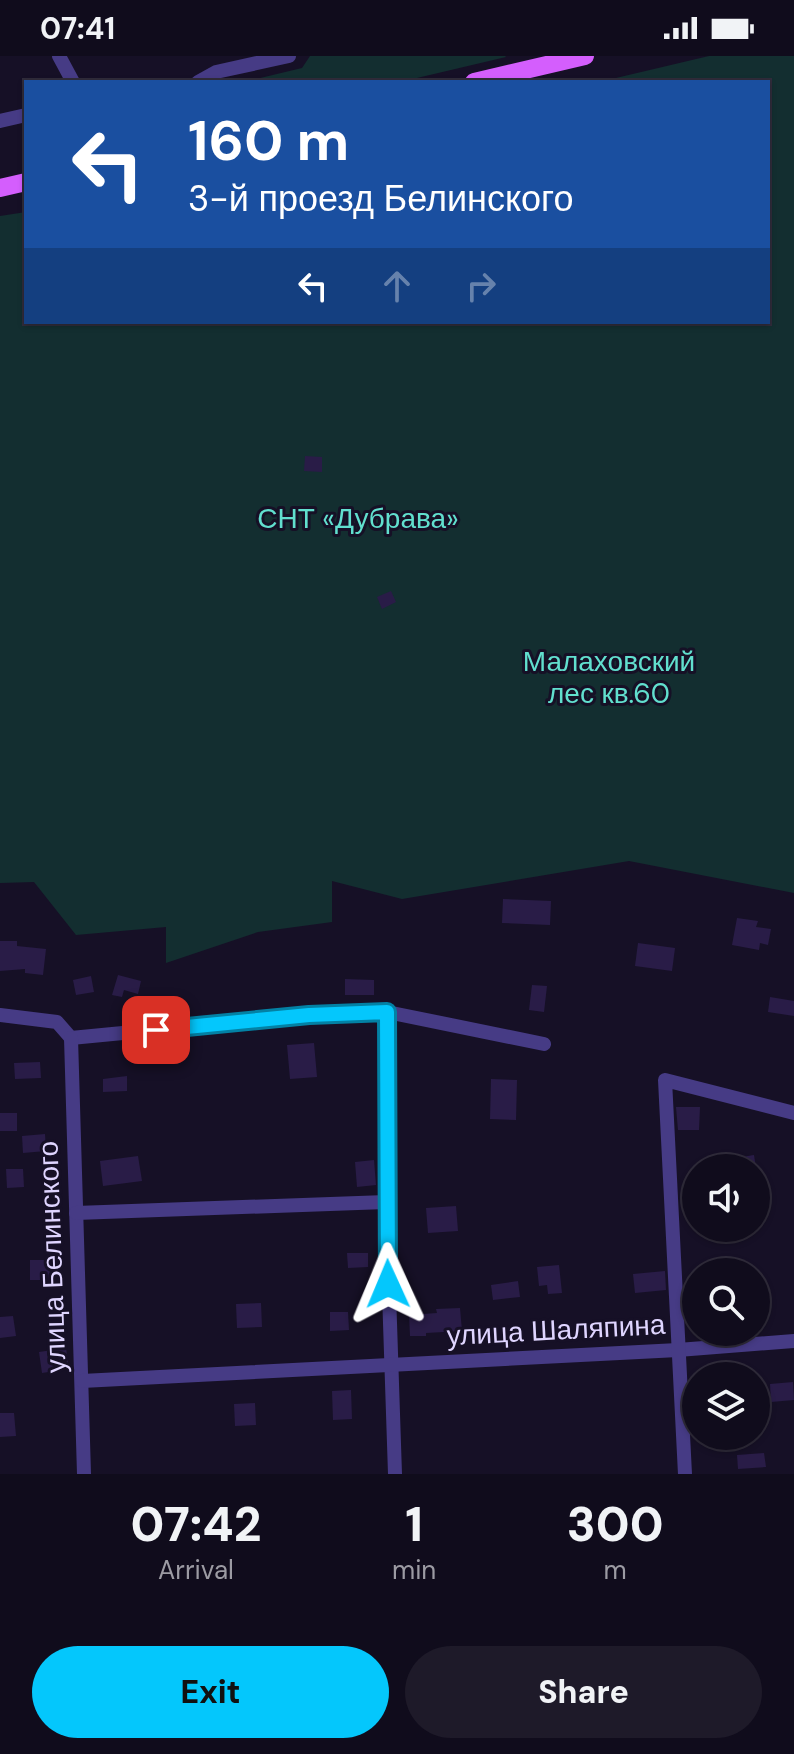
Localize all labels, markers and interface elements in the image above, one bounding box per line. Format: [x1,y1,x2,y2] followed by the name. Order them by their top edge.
[40,9,115,48] text: 07:41
[188,104,349,177] text: 160 m
[56,112,160,216] icon: left
[188,175,574,222] text: 3-й проезд Белинского
[291,264,335,308] icon: left
[375,264,419,308] icon: ahead
[459,264,503,308] icon: right
[257,500,459,537] park label: СНТ «Дубрава»
[523,643,695,712] park label: Малаховский лес кв.60
[122,996,190,1064] pin
[134,1008,178,1052] icon: arrive
[29,1140,75,1374] street label: улица Белинского
[682,1154,770,1450] map controls
[682,1154,770,1242] button: sound
[346,1242,430,1326] position arrow
[682,1258,770,1346] button: search
[446,1306,667,1354] street label: улица Шаляпина
[682,1362,770,1450] button: layers
[130,1493,262,1556] text: 07:42
[405,1493,423,1556] text: 1
[567,1493,664,1556] text: 300
[158,1553,234,1587] text: Arrival
[392,1553,436,1587] text: min
[604,1553,627,1587] text: m
[32,1646,389,1738] button: Exit
[405,1646,762,1738] button: Share

